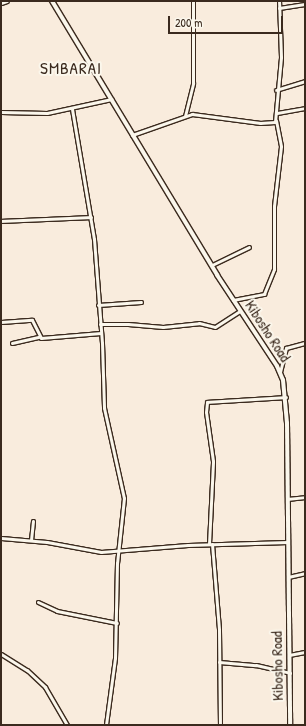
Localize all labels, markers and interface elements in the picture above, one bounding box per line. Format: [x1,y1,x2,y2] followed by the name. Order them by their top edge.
[170,8,285,34] scale bar
[175,14,202,31] text: 200 m
[40,58,102,78] district label: SMBARAI
[242,297,294,365] street label: Kibosho Road
[267,631,287,701] street label: Kibosho Road

